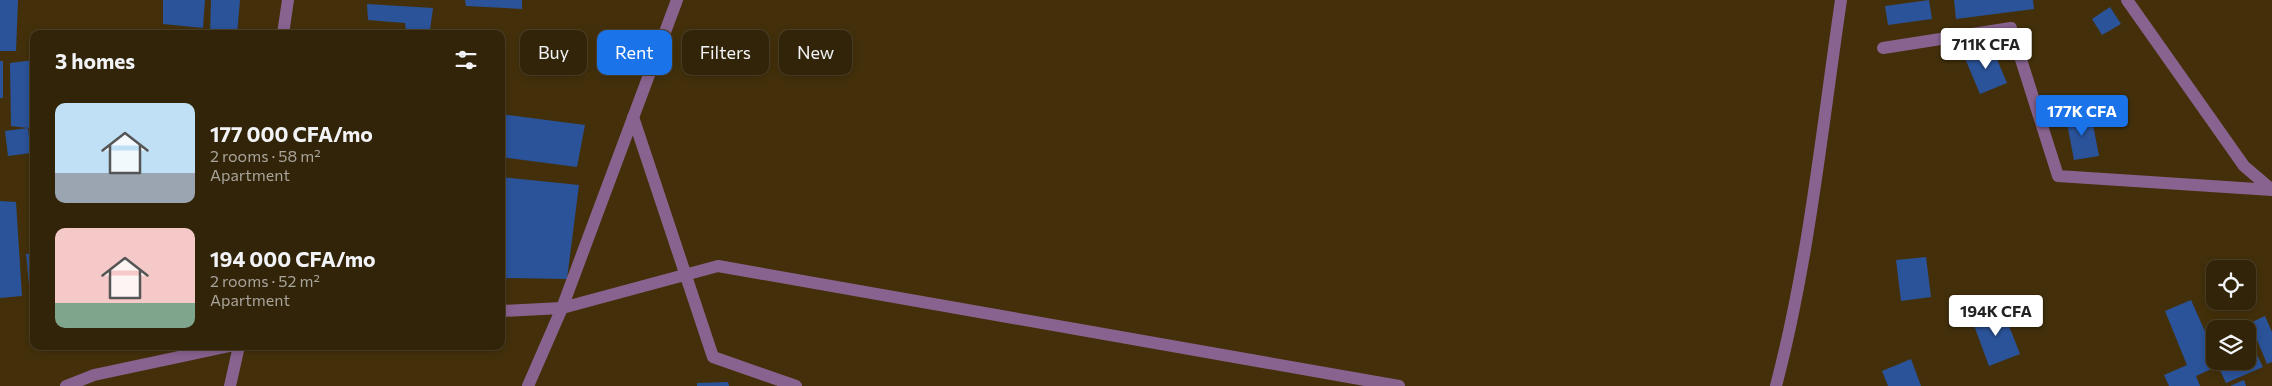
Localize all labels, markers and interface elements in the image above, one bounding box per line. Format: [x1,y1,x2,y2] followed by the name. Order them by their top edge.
[1934,28,2038,70] pin: 711K CFA
[520,30,587,75] chip: Buy
[597,30,672,75] chip: Rent
[682,30,769,75] chip: Filters
[779,30,852,75] chip: New
[1952,34,2020,53] text: 711K CFA
[452,46,480,74] icon: filters
[55,48,135,73] text: 3 homes
[2030,94,2134,137] pin: 177K CFA
[2047,101,2117,120] text: 177K CFA
[210,121,373,146] text: 177 000 CFA/mo
[95,123,155,183] icon: home
[210,146,321,165] text: 2 rooms · 58 m²
[210,165,290,184] text: Apartment
[210,246,376,271] text: 194 000 CFA/mo
[95,248,155,308] icon: home
[2206,260,2256,370] map controls
[2206,260,2256,310] button: locate
[210,271,320,290] text: 2 rooms · 52 m²
[210,290,290,309] text: Apartment
[1944,294,2048,337] pin: 194K CFA
[1960,301,2032,320] text: 194K CFA
[2206,320,2256,370] button: layers

